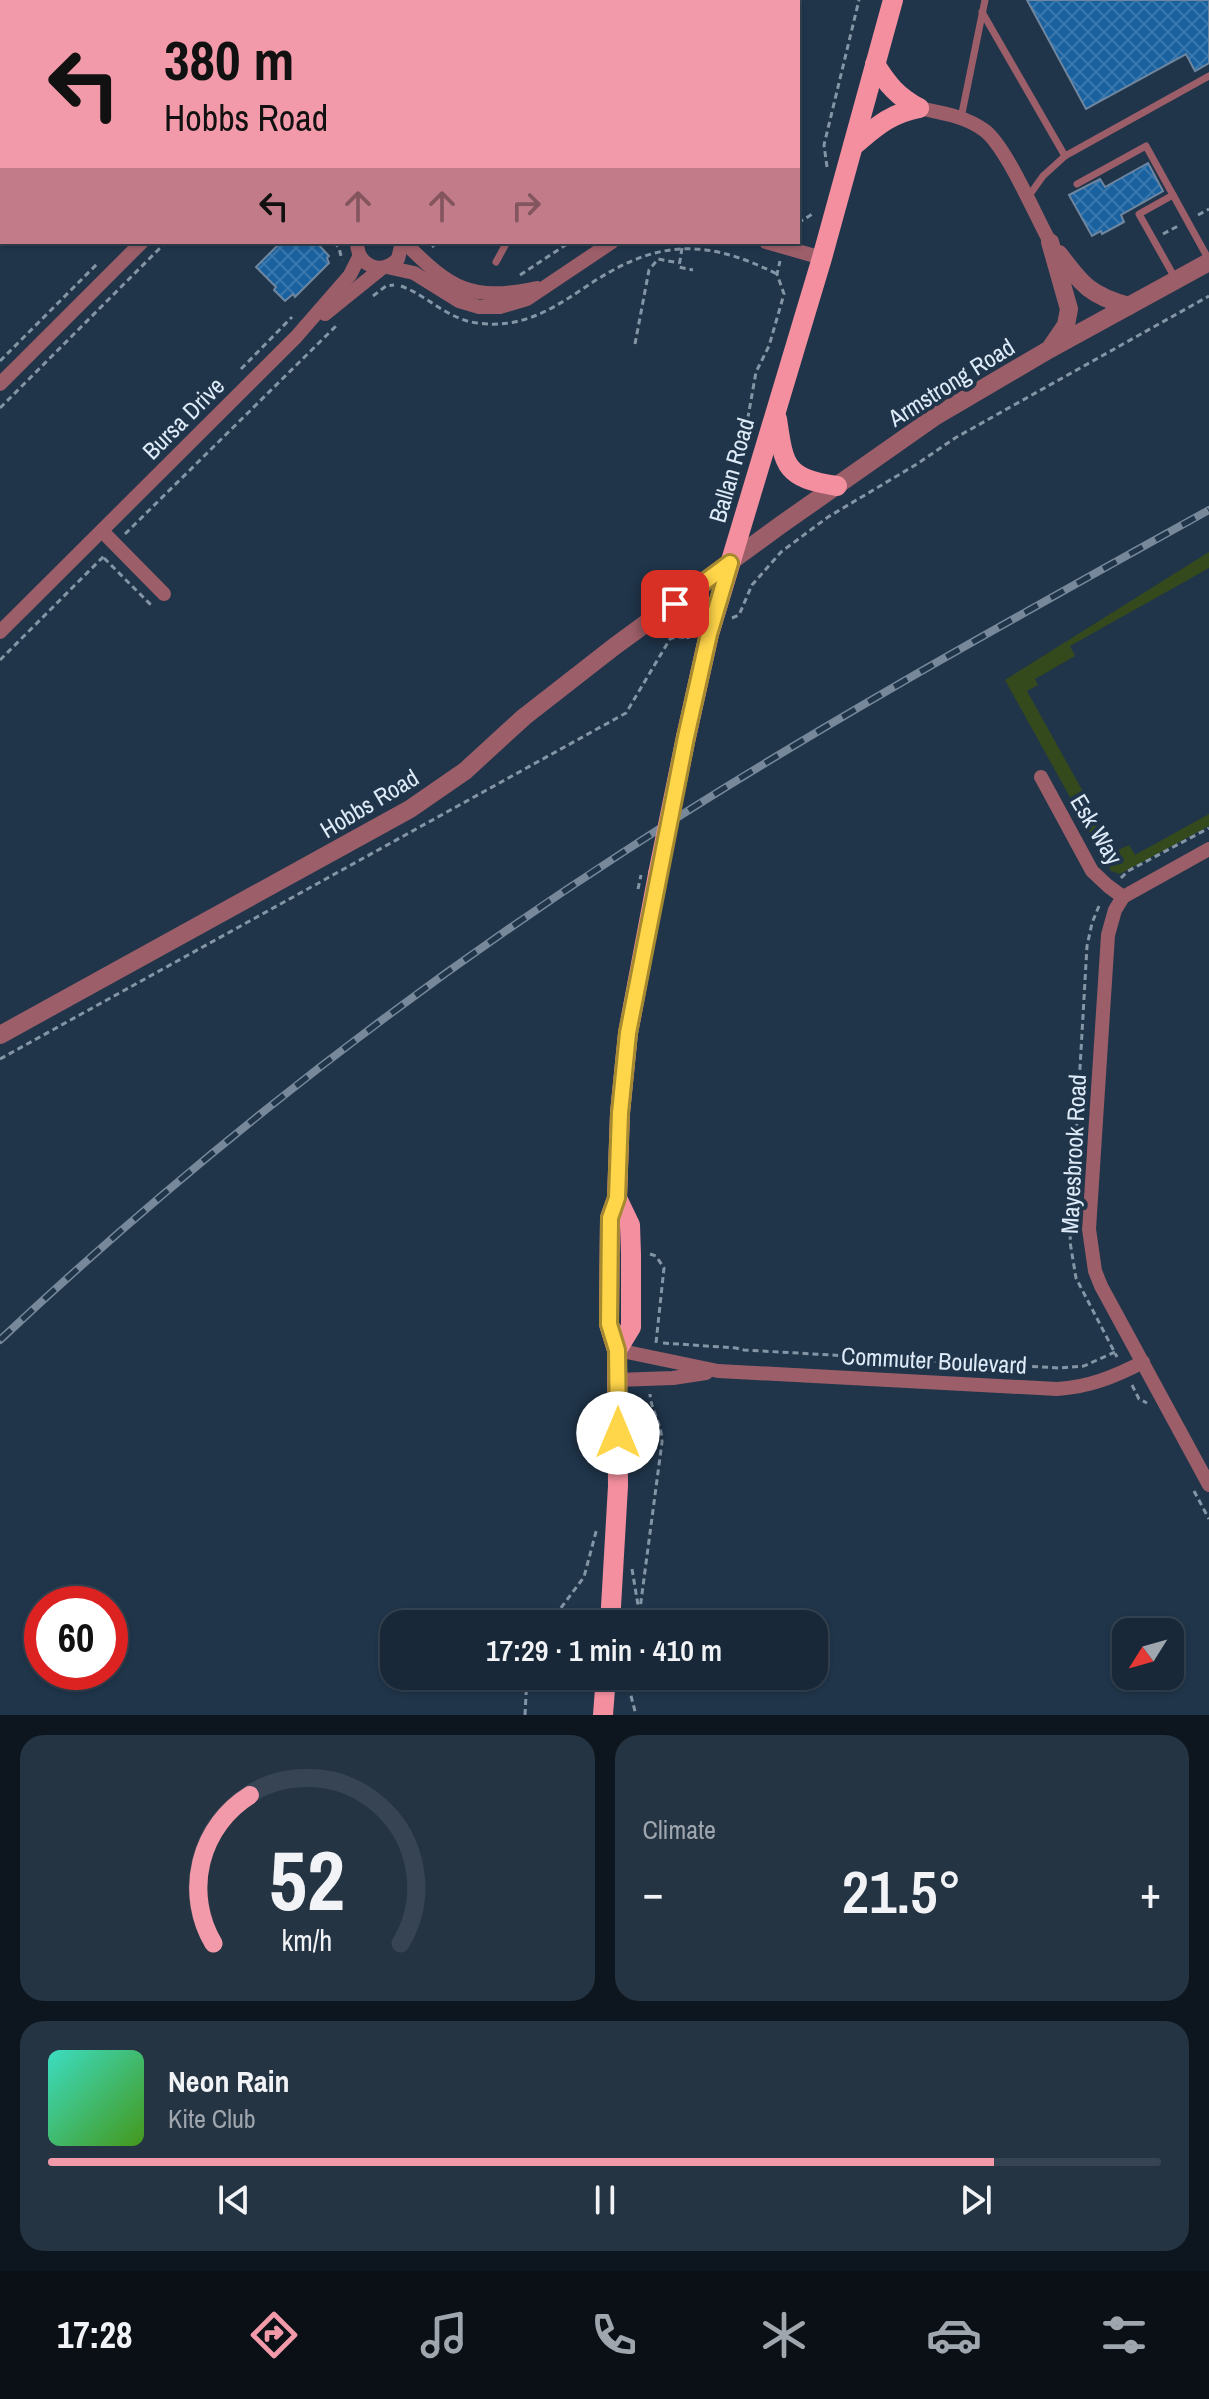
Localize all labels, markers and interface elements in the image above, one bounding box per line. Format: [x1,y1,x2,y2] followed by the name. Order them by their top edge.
[164,22,294,97] text: 380 m
[32,32,136,136] icon: left
[164,94,328,142] text: Hobbs Road
[252,184,296,228] icon: left
[336,184,380,228] icon: ahead
[420,184,464,228] icon: ahead
[504,184,548,228] icon: right
[881,330,1020,434] street label: Armstrong Road
[135,370,231,466] street label: Bursa Drive
[701,414,761,526] street label: Ballan Road
[641,570,709,638] pin
[653,582,697,626] icon: arrive
[314,761,424,845] street label: Hobbs Road
[1063,788,1131,870] street label: Esk Way
[1053,1073,1093,1235] street label: Mayesbrook Road
[840,1339,1028,1381] street label: Commuter Boulevard
[576,1391,660,1475] position arrow
[24,1586,128,1690] speed limit sign: 60
[1112,1618,1184,1690] north arrow
[1112,1618,1184,1690] map controls
[486,1630,722,1670] text: 17:29 · 1 min · 410 m
[643,1812,716,1847] text: Climate
[269,1824,345,1936] text: 52
[842,1851,962,1932] text: 21.5°
[643,1862,664,1922] text: −
[1140,1862,1161,1922] text: +
[282,1921,333,1960] text: km/h
[168,2061,290,2101] text: Neon Rain
[168,2101,256,2136] text: Kite Club
[212,2178,256,2222] icon: previous
[583,2178,627,2222] icon: pause
[954,2178,998,2222] icon: next
[246,2307,302,2363] icon: directions
[416,2307,472,2363] icon: music
[586,2307,642,2363] icon: phone
[756,2307,812,2363] icon: climate
[926,2307,982,2363] icon: car
[1096,2307,1152,2363] icon: filters
[57,2311,132,2359] text: 17:28

